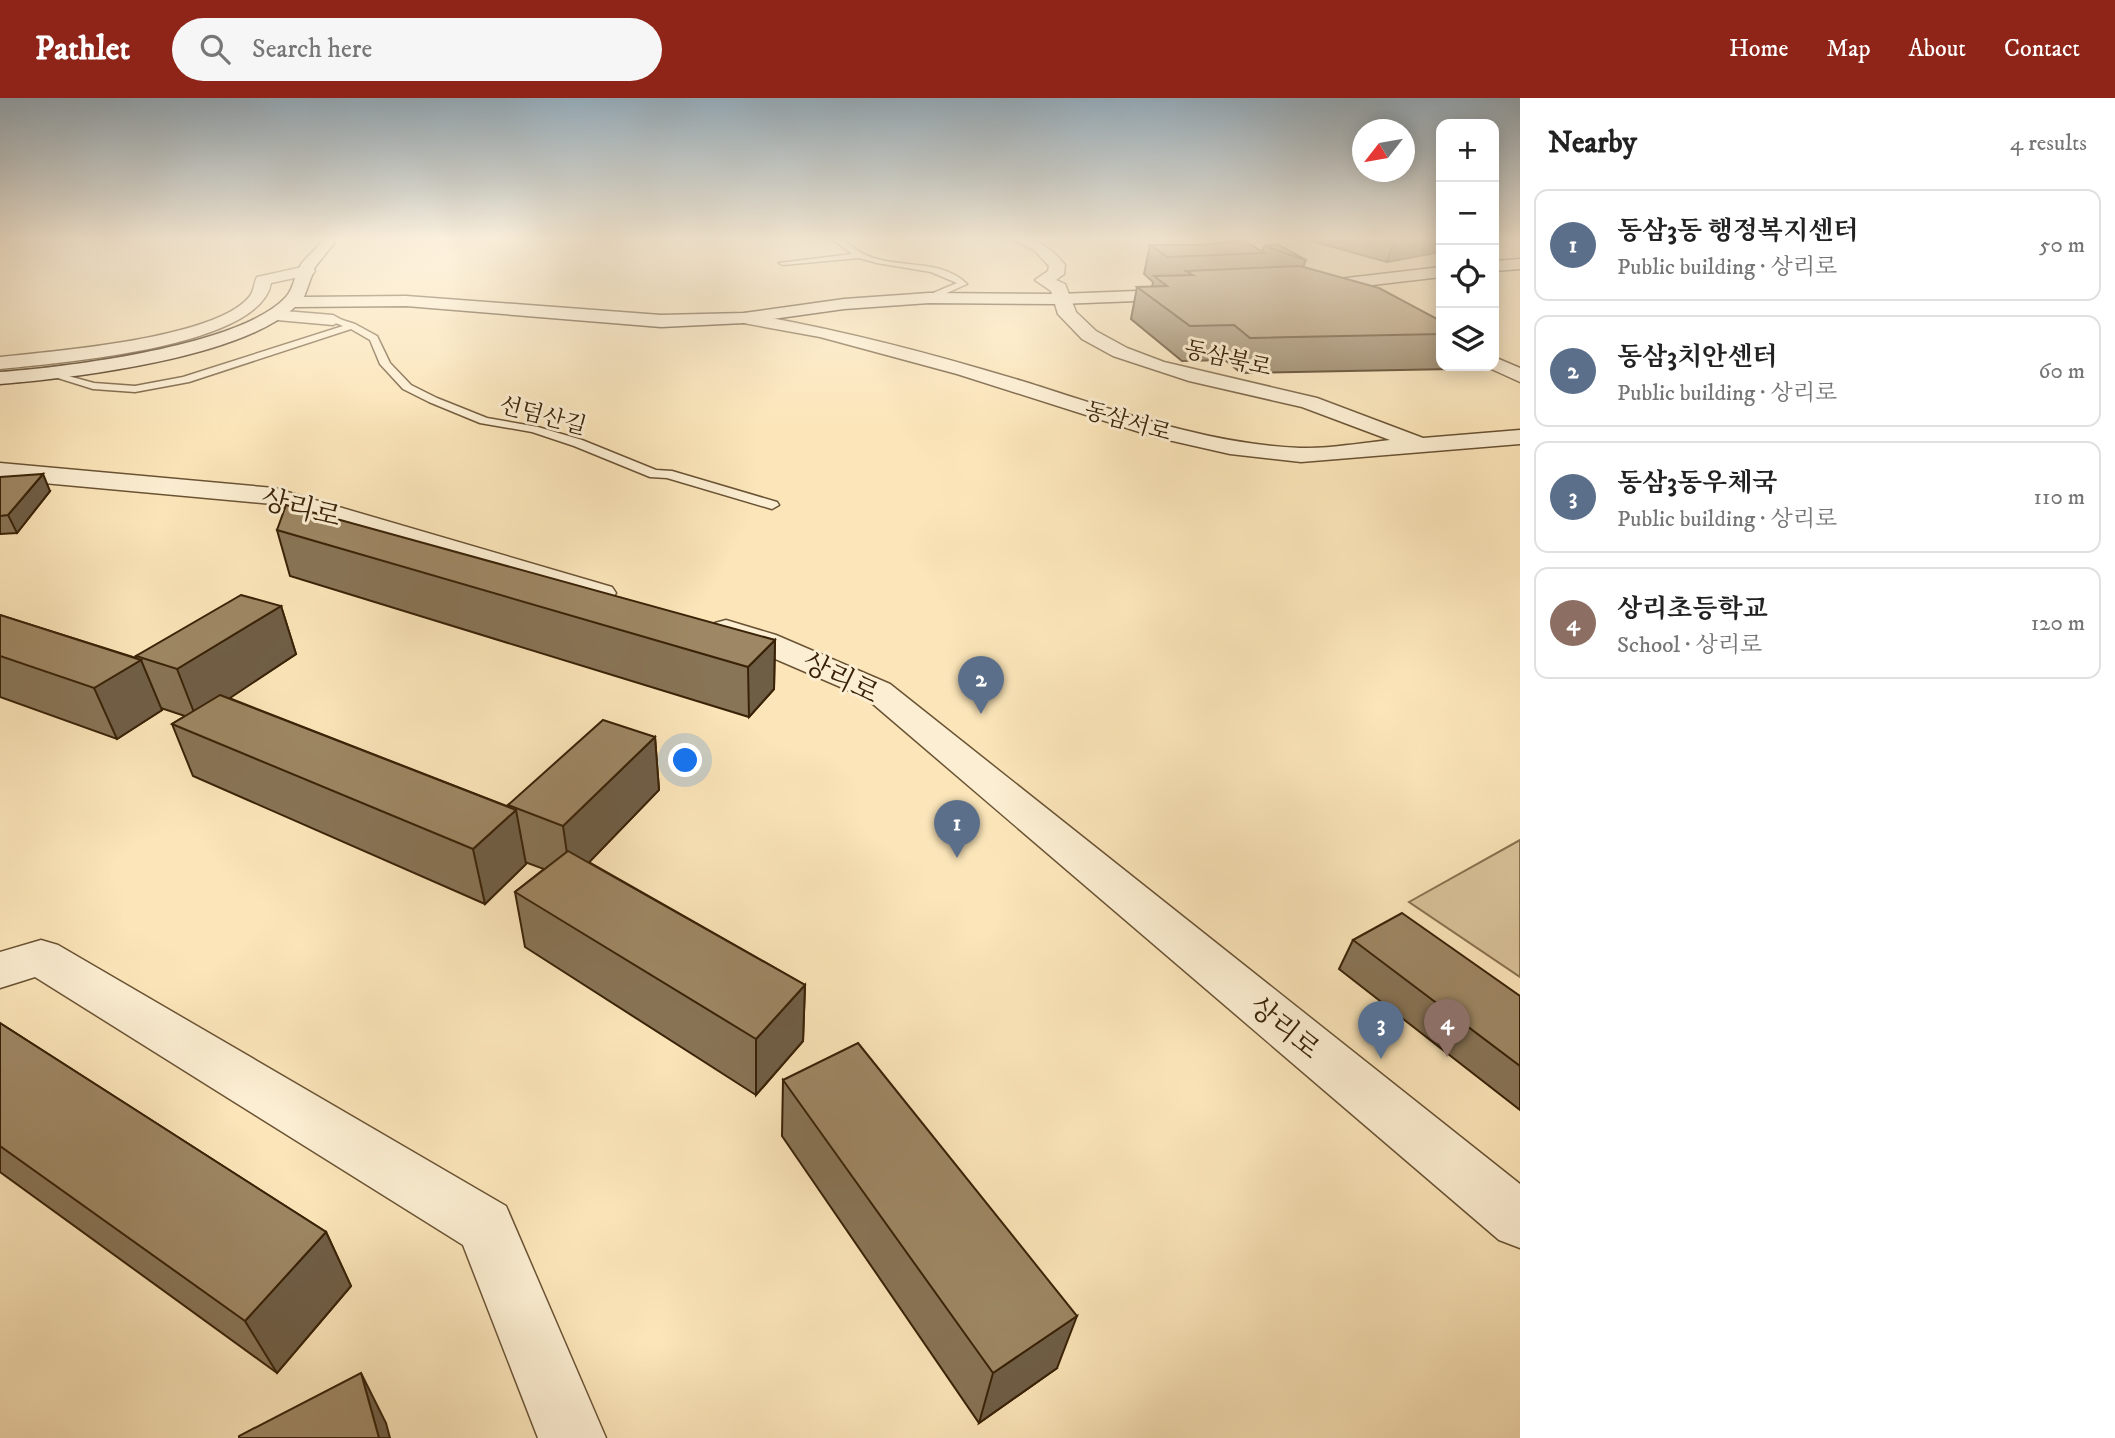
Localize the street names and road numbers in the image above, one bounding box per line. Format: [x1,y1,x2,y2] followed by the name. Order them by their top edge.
[1181,335,1274,384] street label: 동삼북로
[496,391,589,442] street label: 선덤산길
[1081,396,1174,449] street label: 동삼서로
[257,482,344,535] street label: 상리로
[796,645,884,712] street label: 상리로
[1242,989,1327,1067] street label: 상리로

